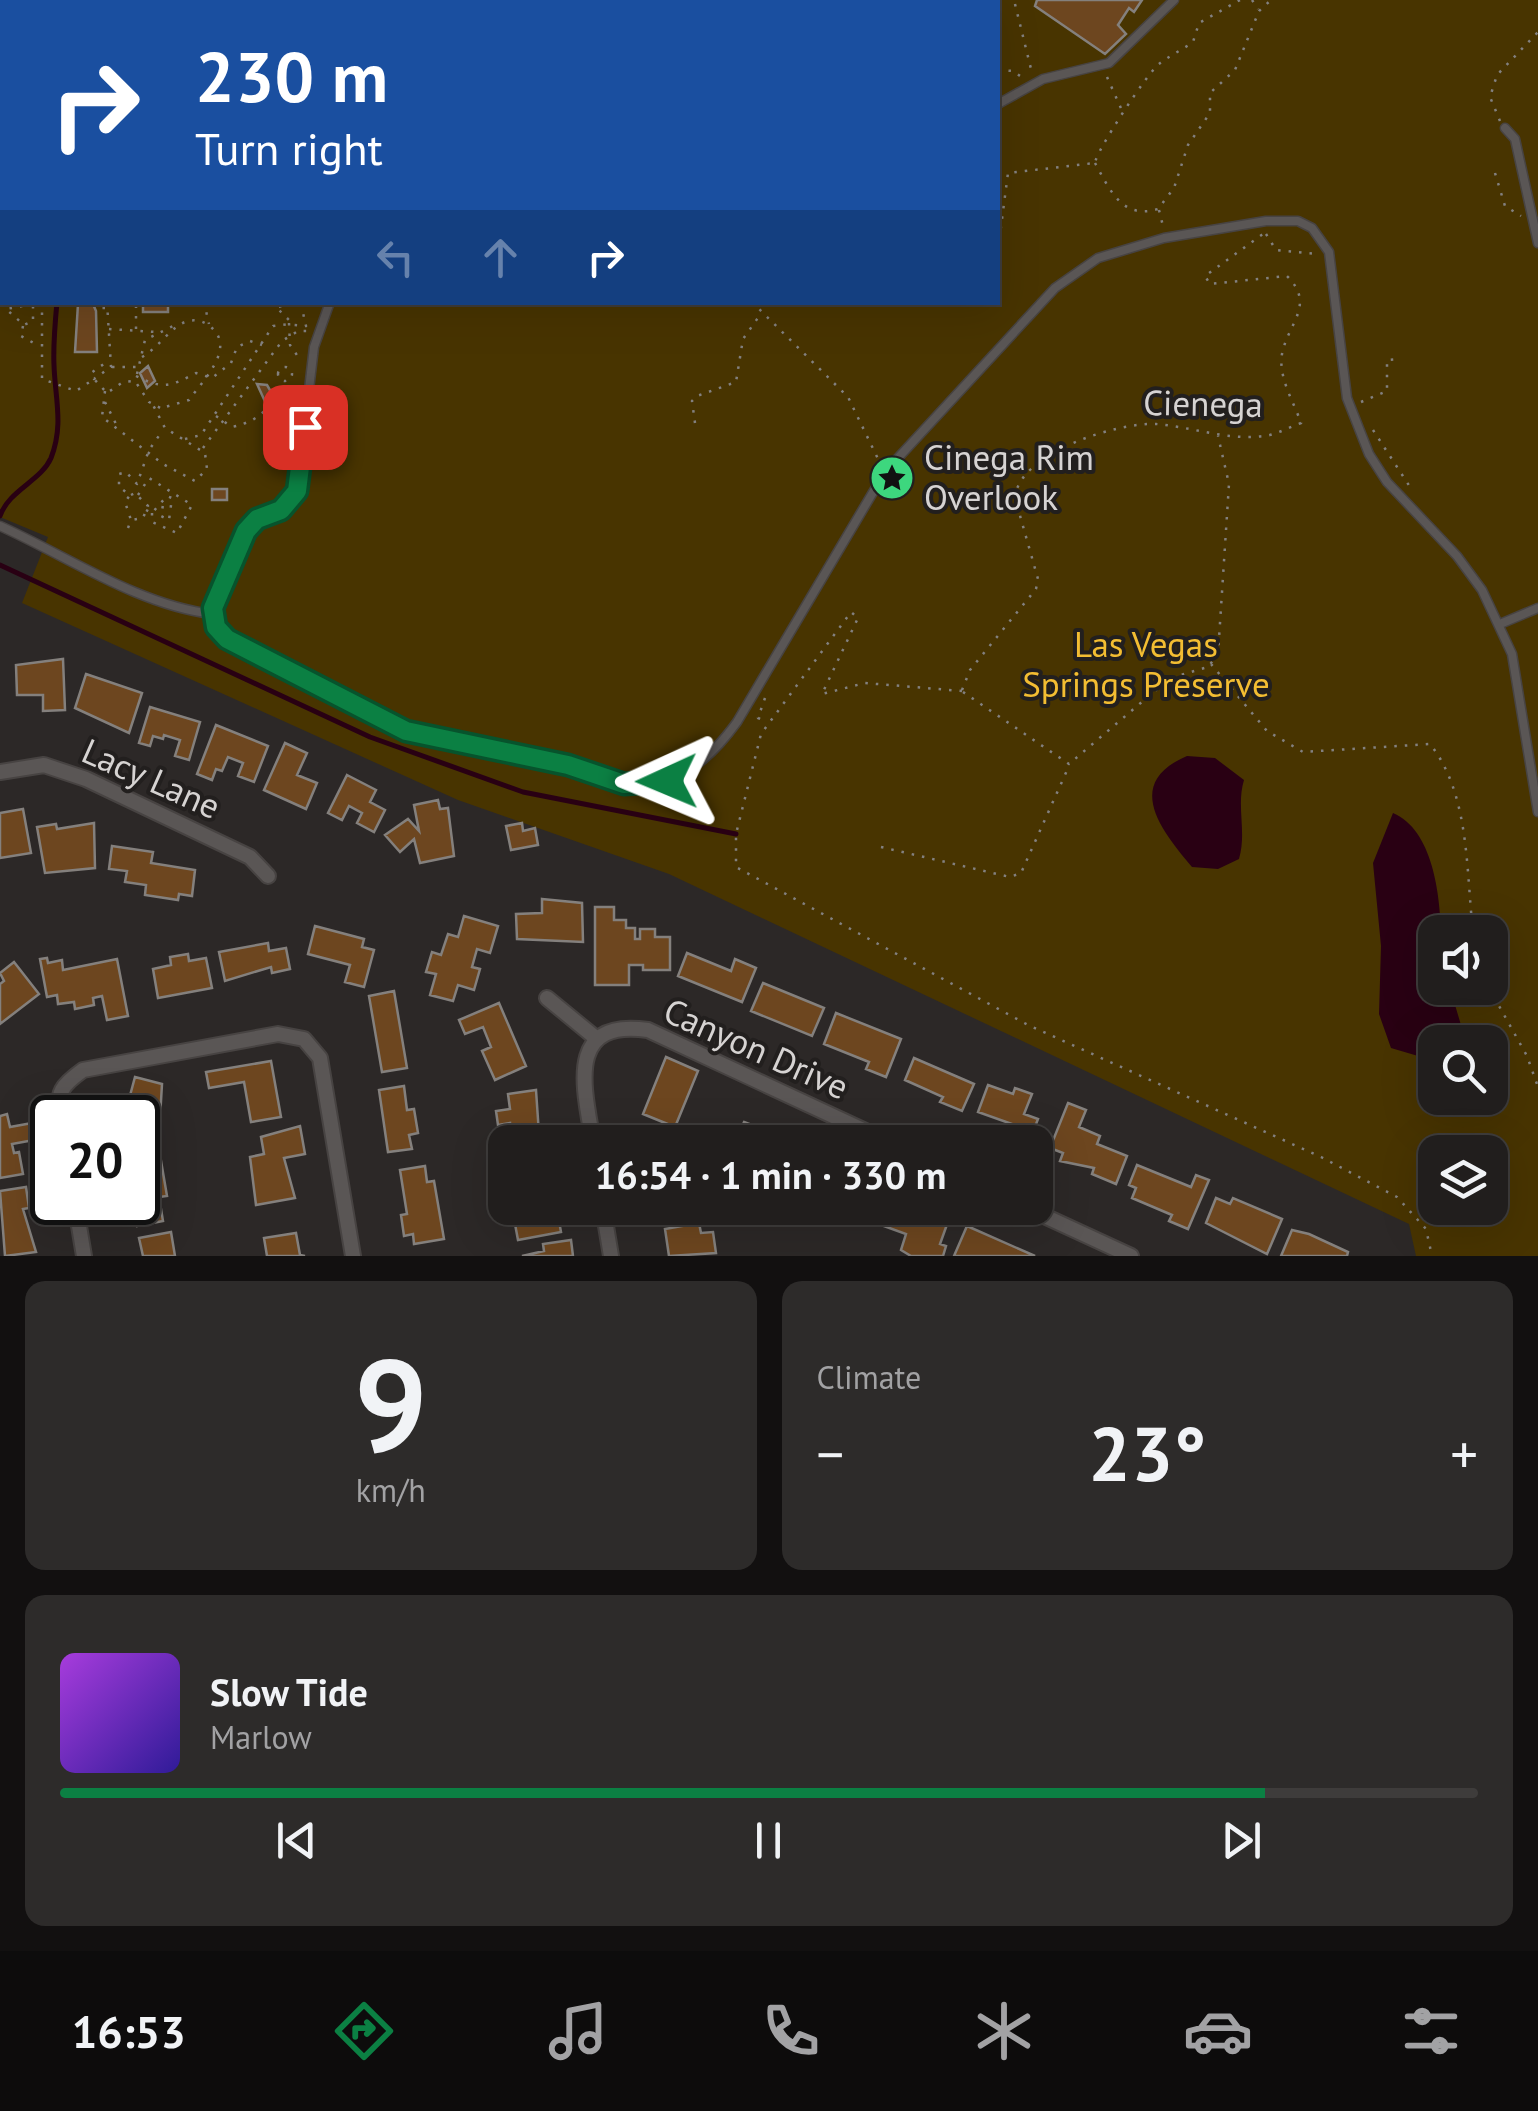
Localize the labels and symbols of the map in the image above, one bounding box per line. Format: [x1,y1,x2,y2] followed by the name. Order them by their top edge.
[1143,379,1263,427] street label: Cienega
[263,385,348,470] pin
[924,434,1094,520] place label: Cinega Rim Overlook
[869,455,915,501] place icon: Cinega Rim Overlook
[1022,621,1270,707] park label: Las Vegas Springs Preserve
[75,727,228,829] street label: Lacy Lane
[615,729,719,833] position arrow
[657,987,856,1109] street label: Canyon Drive
[30,1095,160,1225] speed limit sign: 20

